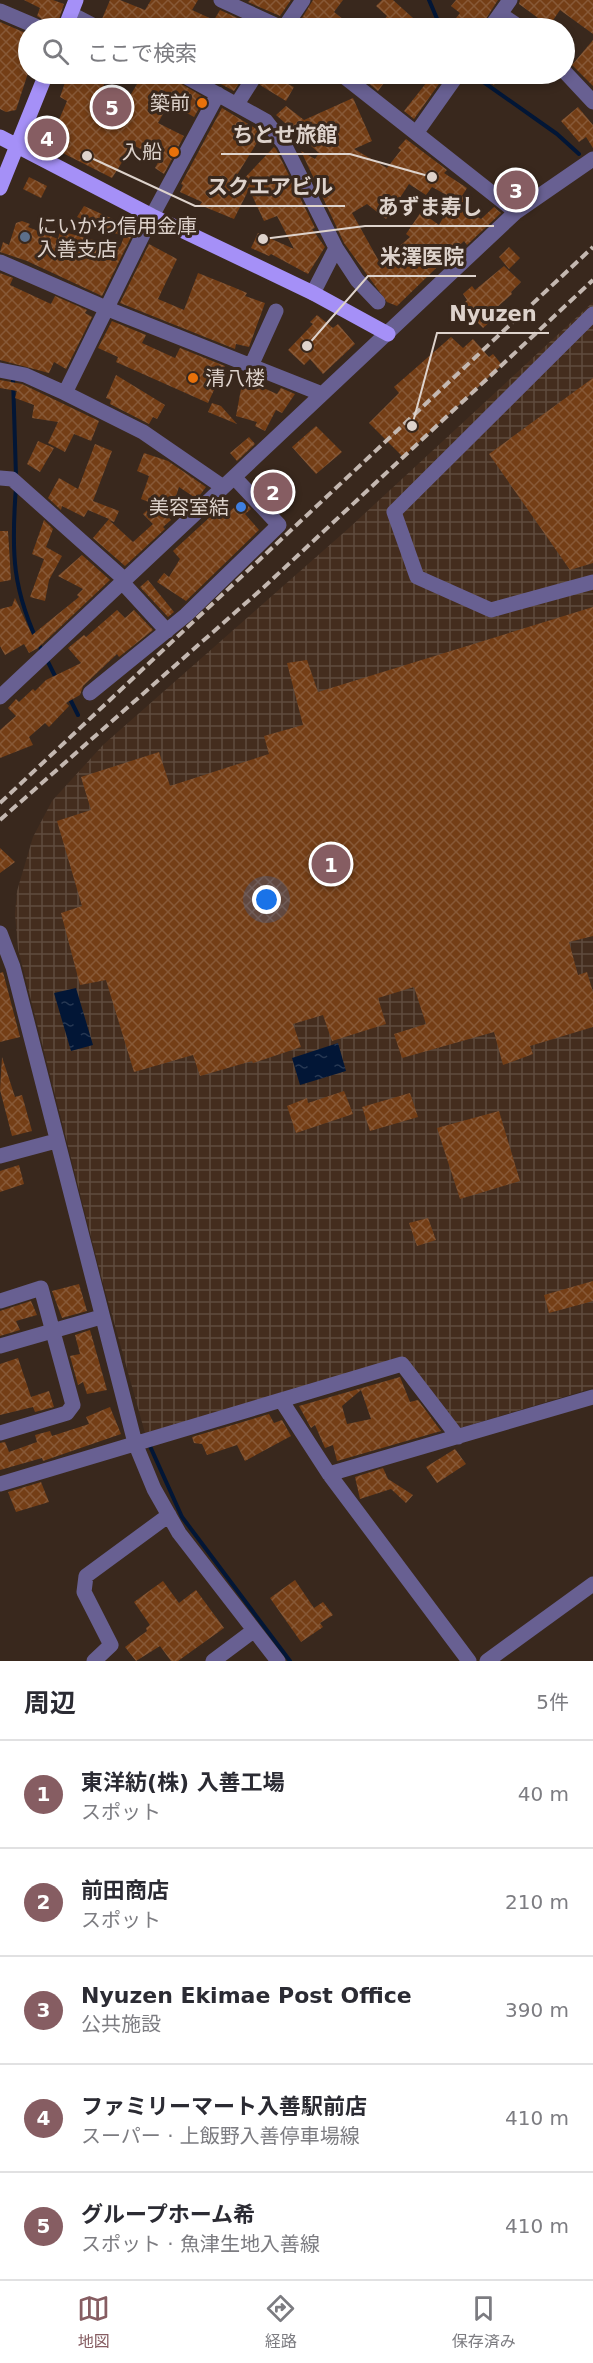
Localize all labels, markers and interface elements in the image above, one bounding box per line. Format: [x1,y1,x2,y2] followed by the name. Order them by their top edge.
[18,18,575,84] search box
[39,35,72,68] icon: search
[87,41,197,66] text: ここで検索
[92,84,132,130] pin: 5
[150,91,190,115] place label: 築前
[195,96,209,110] marker: 築前
[221,115,350,154] callout: ちとせ旅館
[28,116,66,160] pin: 4
[233,123,338,147] text: ちとせ旅館
[122,140,162,164] place label: 入船
[167,145,181,159] marker: 入船
[195,167,345,206] callout: スクエアビル
[496,168,536,213] pin: 3
[207,175,333,199] text: スクエアビル
[365,187,494,226] callout: あずま寿し
[378,195,483,219] text: あずま寿し
[37,214,197,261] place label: にいかわ信用金庫 入善支店
[18,230,32,244] marker: にいかわ信用金庫 入善支店
[368,237,476,276] callout: 米澤医院
[380,245,464,269] text: 米澤医院
[437,294,549,333] callout: Nyuzen
[449,302,537,326] text: Nyuzen
[205,366,265,390] place label: 清八楼
[186,371,200,385] marker: 清八楼
[254,470,292,514] pin: 2
[149,495,229,519] place label: 美容室結
[234,500,248,514] marker: 美容室結
[312,842,350,886] pin: 1
[252,885,281,914] your location
[24,1688,76,1718] text: 周辺
[536,1690,569,1714] text: 5件
[81,1770,285,1795] text: 東洋紡(株) 入善工場
[37,1782,50,1806] text: 1
[518,1782,569,1806] text: 40 m
[81,1800,161,1824] text: スポット
[81,1878,169,1903] text: 前田商店
[37,1890,50,1914] text: 2
[505,1890,569,1914] text: 210 m
[81,1908,161,1932] text: スポット
[81,1983,412,2008] text: Nyuzen Ekimae Post Office
[37,1998,50,2022] text: 3
[505,1998,569,2022] text: 390 m
[81,2012,161,2036] text: 公共施設
[81,2094,367,2119] text: ファミリーマート入善駅前店
[37,2106,50,2130] text: 4
[505,2106,569,2130] text: 410 m
[81,2124,360,2148] text: スーパー · 上飯野入善停車場線
[81,2202,255,2227] text: グループホーム希
[37,2214,50,2238] text: 5
[505,2214,569,2238] text: 410 m
[81,2232,320,2256] text: スポット · 魚津生地入善線
[77,2292,110,2352] tab: 地図
[264,2292,297,2352] tab: 経路
[452,2292,516,2352] tab: 保存済み

